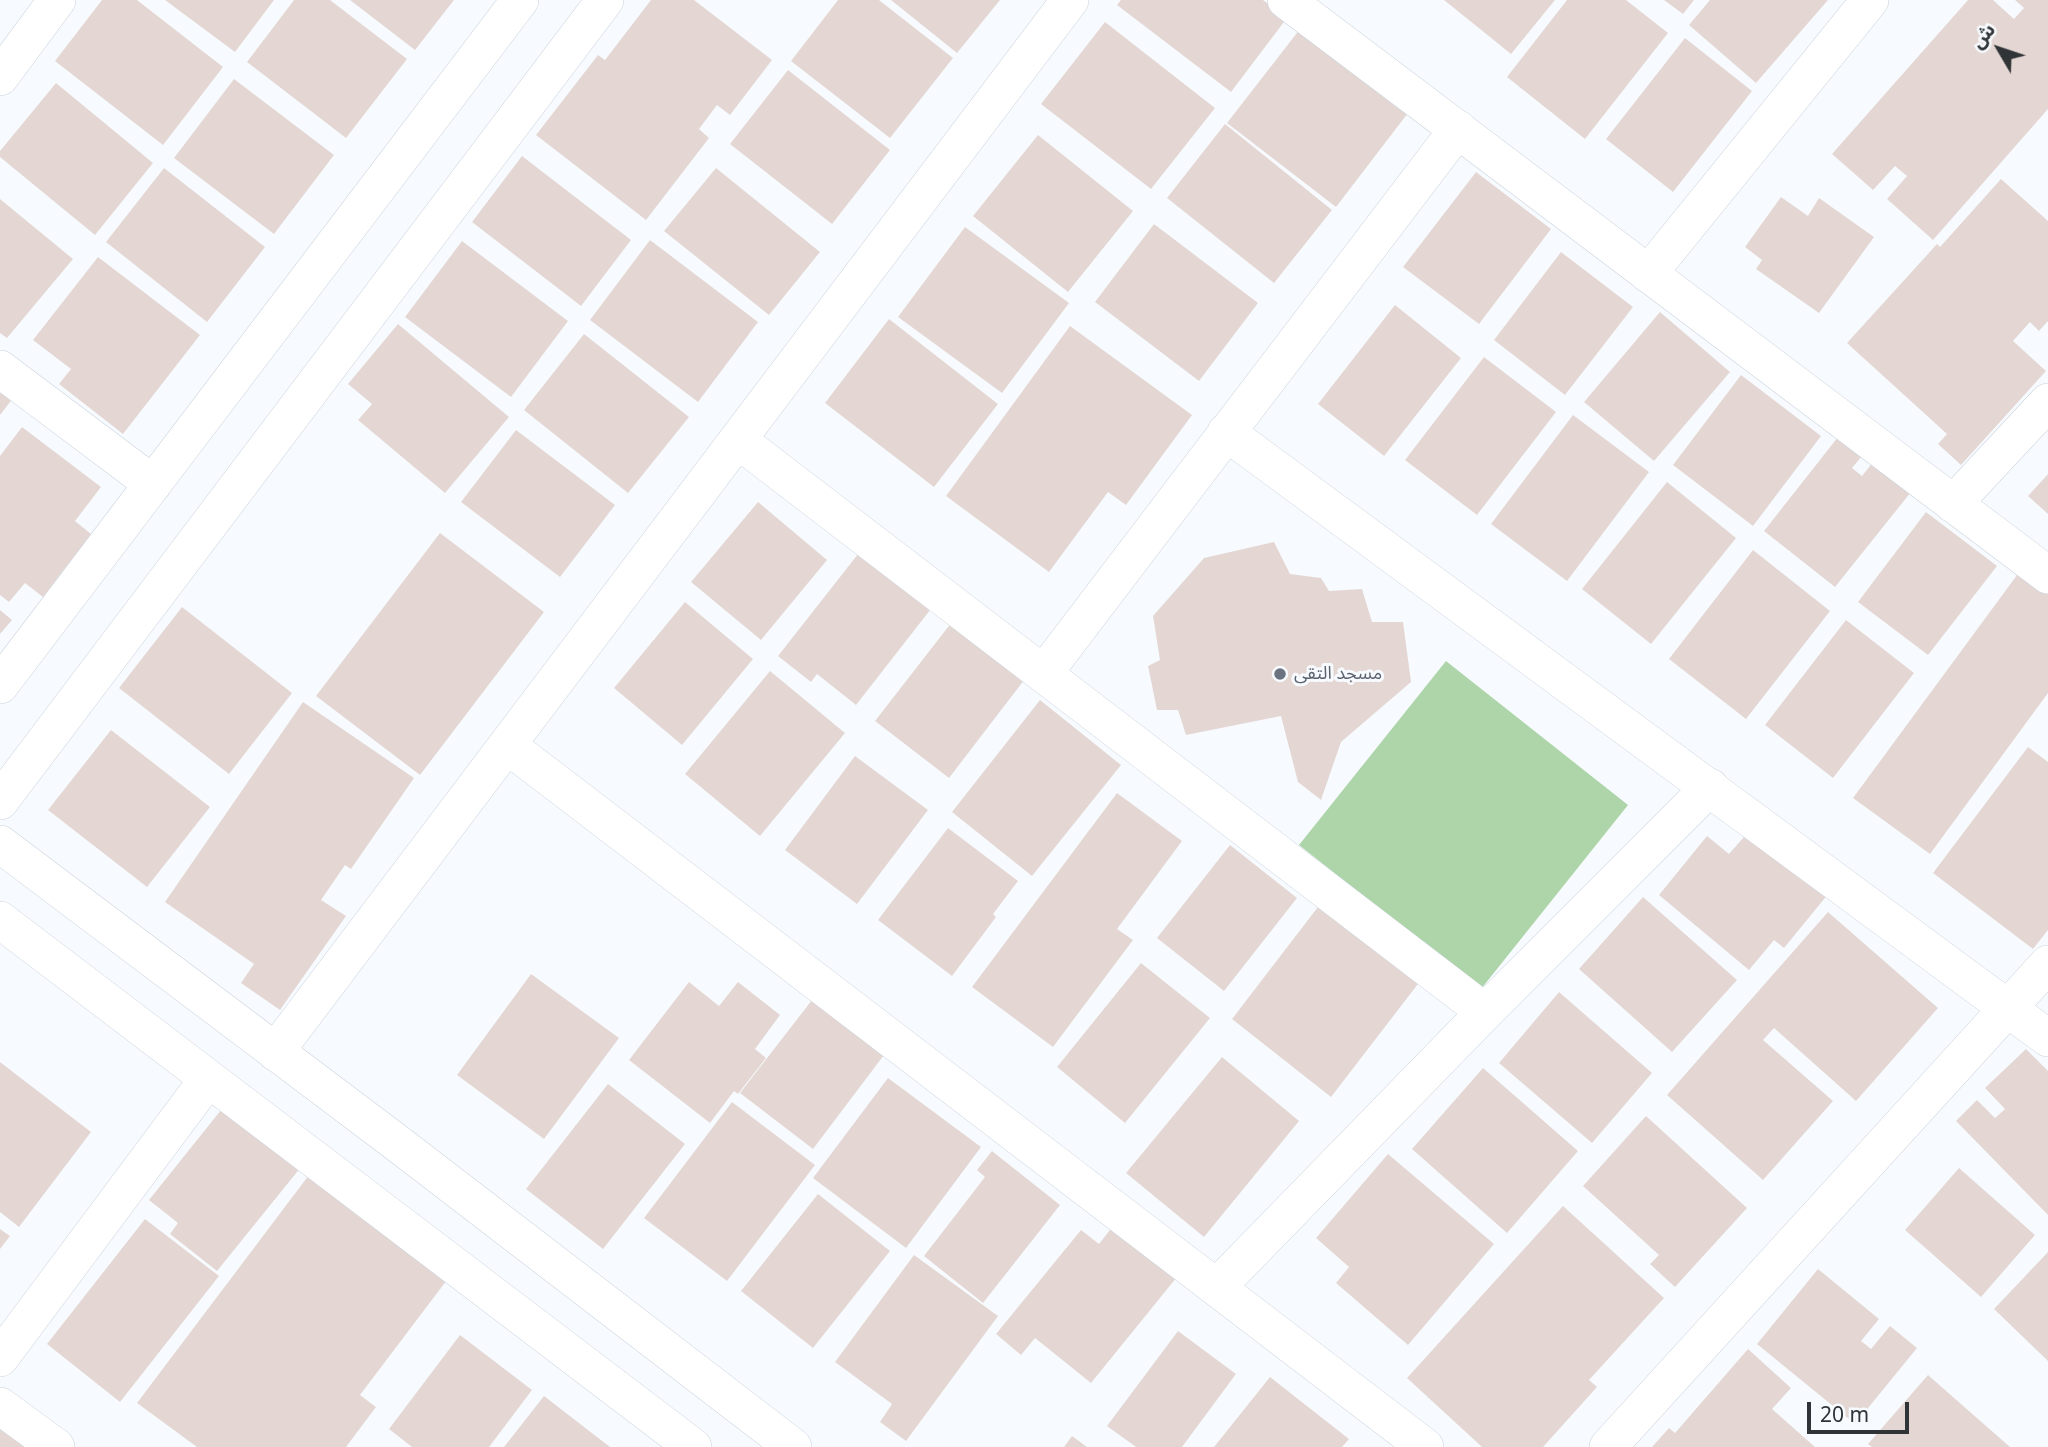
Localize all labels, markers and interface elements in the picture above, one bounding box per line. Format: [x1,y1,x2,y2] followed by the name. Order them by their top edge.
[1964,14,2034,84] north arrow
[1964,17,2001,54] text: ش
[1294,663,1382,685] place label: مسجد التقى
[1272,666,1288,682] marker: مسجد التقى
[1810,1388,1912,1432] scale bar
[1820,1400,1869,1428] text: 20 m

